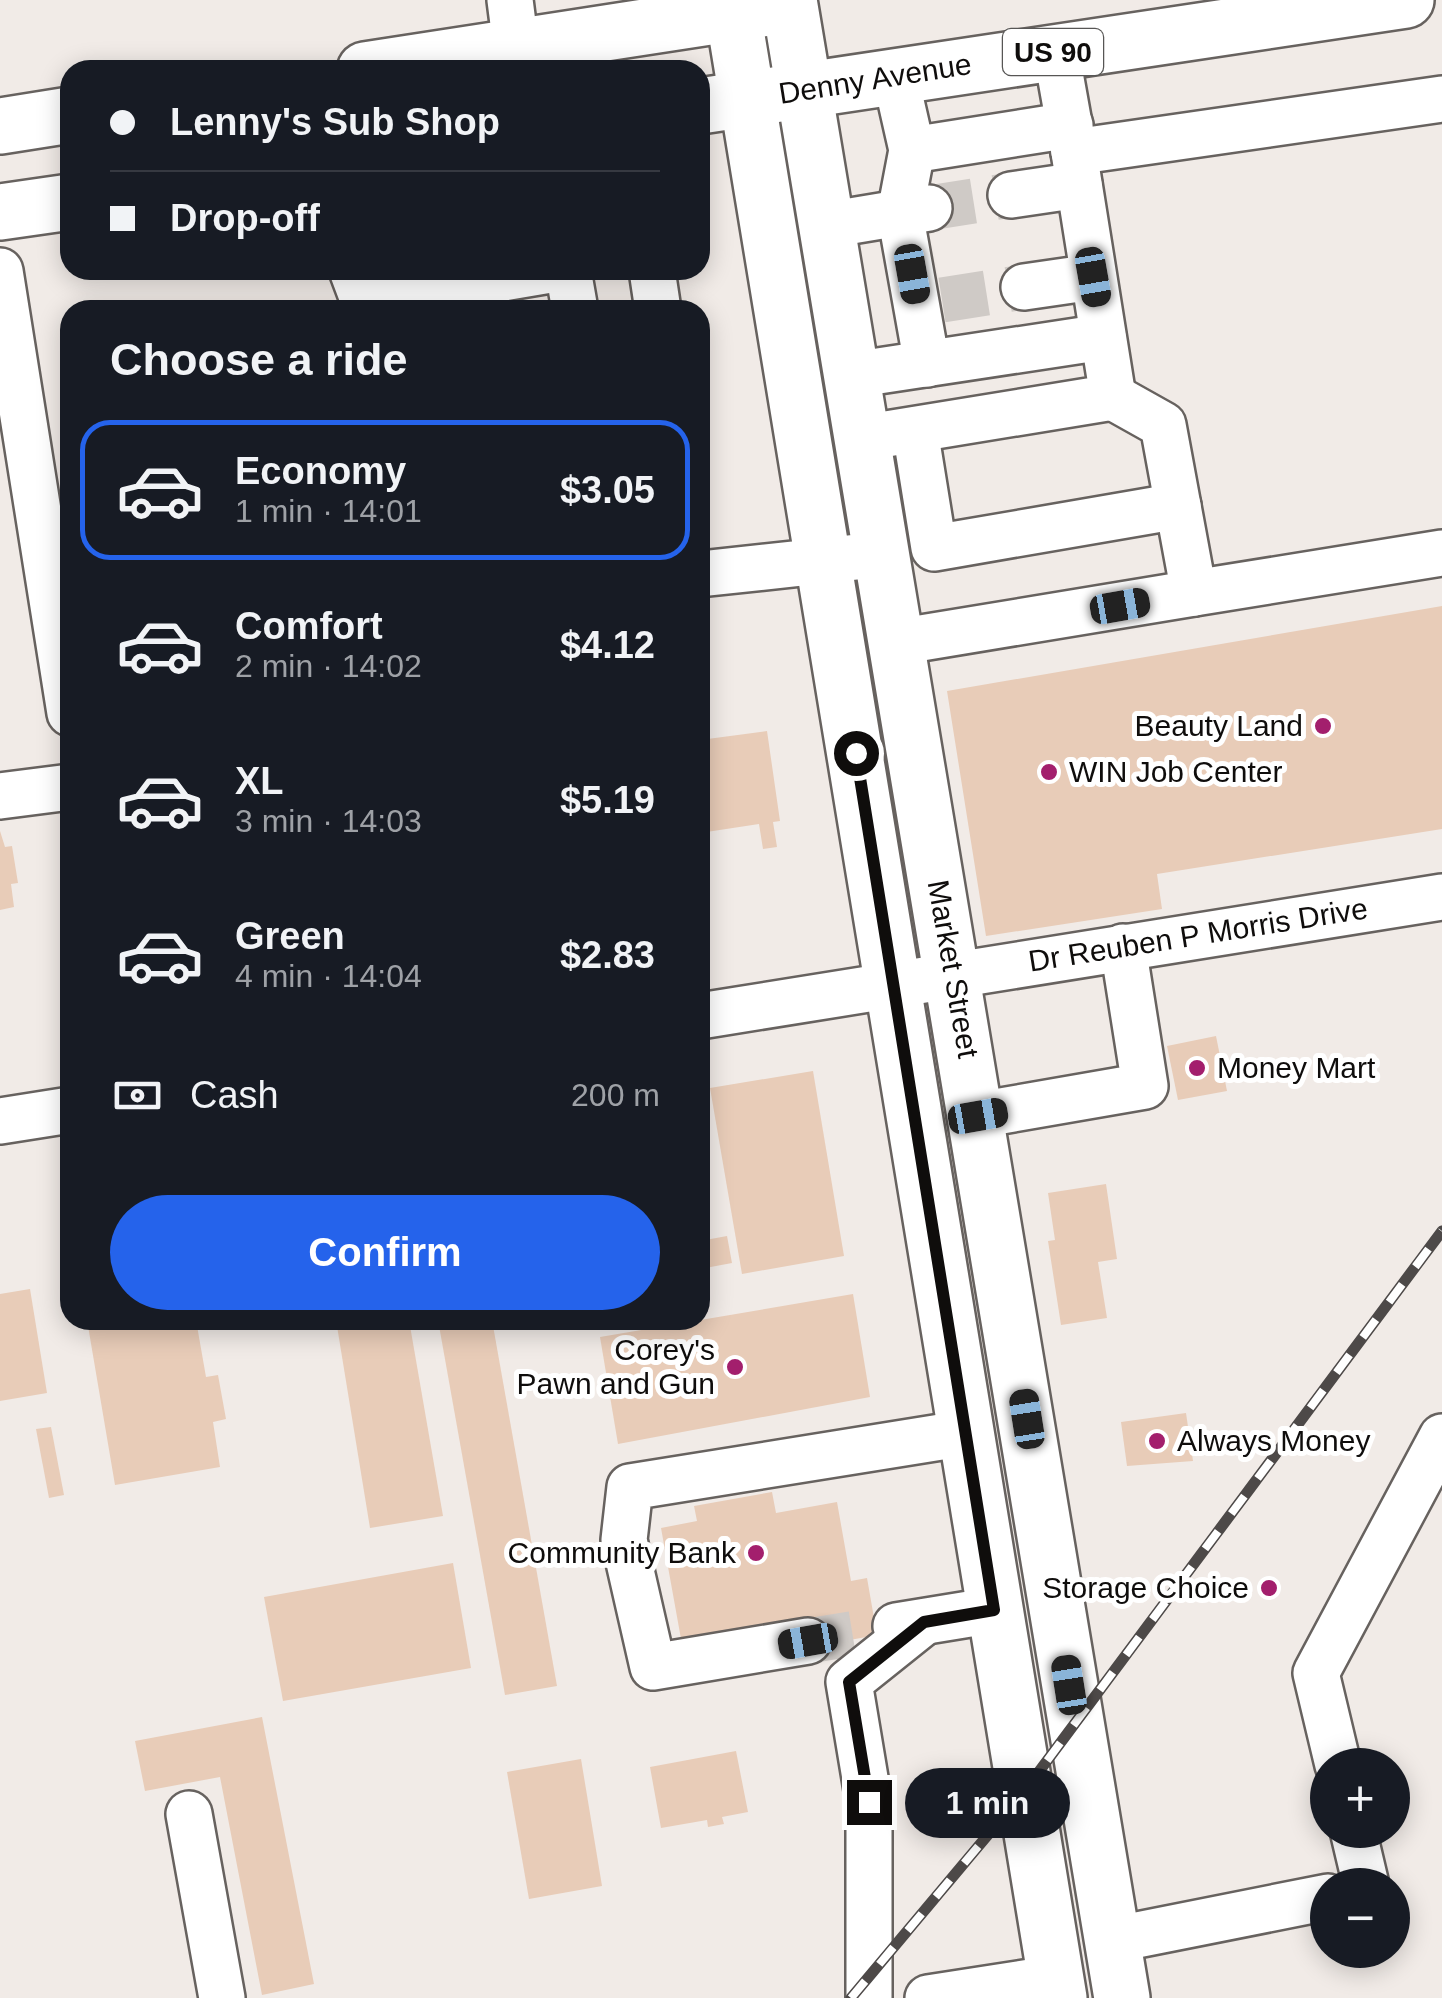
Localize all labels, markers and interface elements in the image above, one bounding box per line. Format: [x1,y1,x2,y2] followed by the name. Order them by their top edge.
[1003,29,1103,75] road number: US 90
[776,47,974,110] street label: Denny Avenue
[170,101,500,143] text: Lenny's Sub Shop
[170,197,320,239] text: Drop-off
[892,242,932,306] car
[1073,245,1113,309] car
[110,334,408,385] text: Choose a ride
[115,445,205,535] icon: car
[235,450,406,492] text: Economy
[560,469,655,511] text: $3.05
[235,493,422,529] text: 1 min · 14:01
[1088,586,1152,626] car
[115,600,205,690] icon: car
[235,605,383,647] text: Comfort
[560,624,655,666] text: $4.12
[235,648,422,684] text: 2 min · 14:02
[1135,709,1303,742] place label: Beauty Land
[1312,715,1334,737] marker: Beauty Land
[834,731,879,776] route start
[115,755,205,845] icon: car
[1069,755,1282,788] place label: WIN Job Center
[235,760,284,802] text: XL
[1038,761,1060,783] marker: WIN Job Center
[560,779,655,821] text: $5.19
[235,803,422,839] text: 3 min · 14:03
[922,877,985,1061] street label: Market Street
[1026,891,1370,978] street label: Dr Reuben P Morris Drive
[115,910,205,1000] icon: car
[235,915,345,957] text: Green
[560,934,655,976] text: $2.83
[235,958,422,994] text: 4 min · 14:04
[1217,1051,1376,1084] place label: Money Mart
[1186,1057,1208,1079] marker: Money Mart
[110,1068,165,1123] icon: cash
[190,1074,279,1116] text: Cash
[571,1077,660,1113] text: 200 m
[946,1096,1010,1136] car
[110,1195,660,1310] button: Confirm
[517,1333,715,1400] place label: Corey's Pawn and Gun
[724,1356,746,1378] marker: Corey's Pawn and Gun
[1007,1387,1047,1451] car
[1177,1424,1370,1457] place label: Always Money
[1146,1430,1168,1452] marker: Always Money
[508,1536,737,1569] place label: Community Bank
[745,1542,767,1564] marker: Community Bank
[1042,1571,1249,1604] place label: Storage Choice
[1258,1577,1280,1599] marker: Storage Choice
[776,1621,840,1661] car
[1049,1653,1089,1717] car
[1310,1748,1410,1968] map controls
[1310,1748,1410,1848] button: +
[904,1767,1069,1837] callout: 1 min
[847,1780,892,1825] route end
[946,1785,1029,1821] text: 1 min
[1310,1868,1410,1968] button: −

